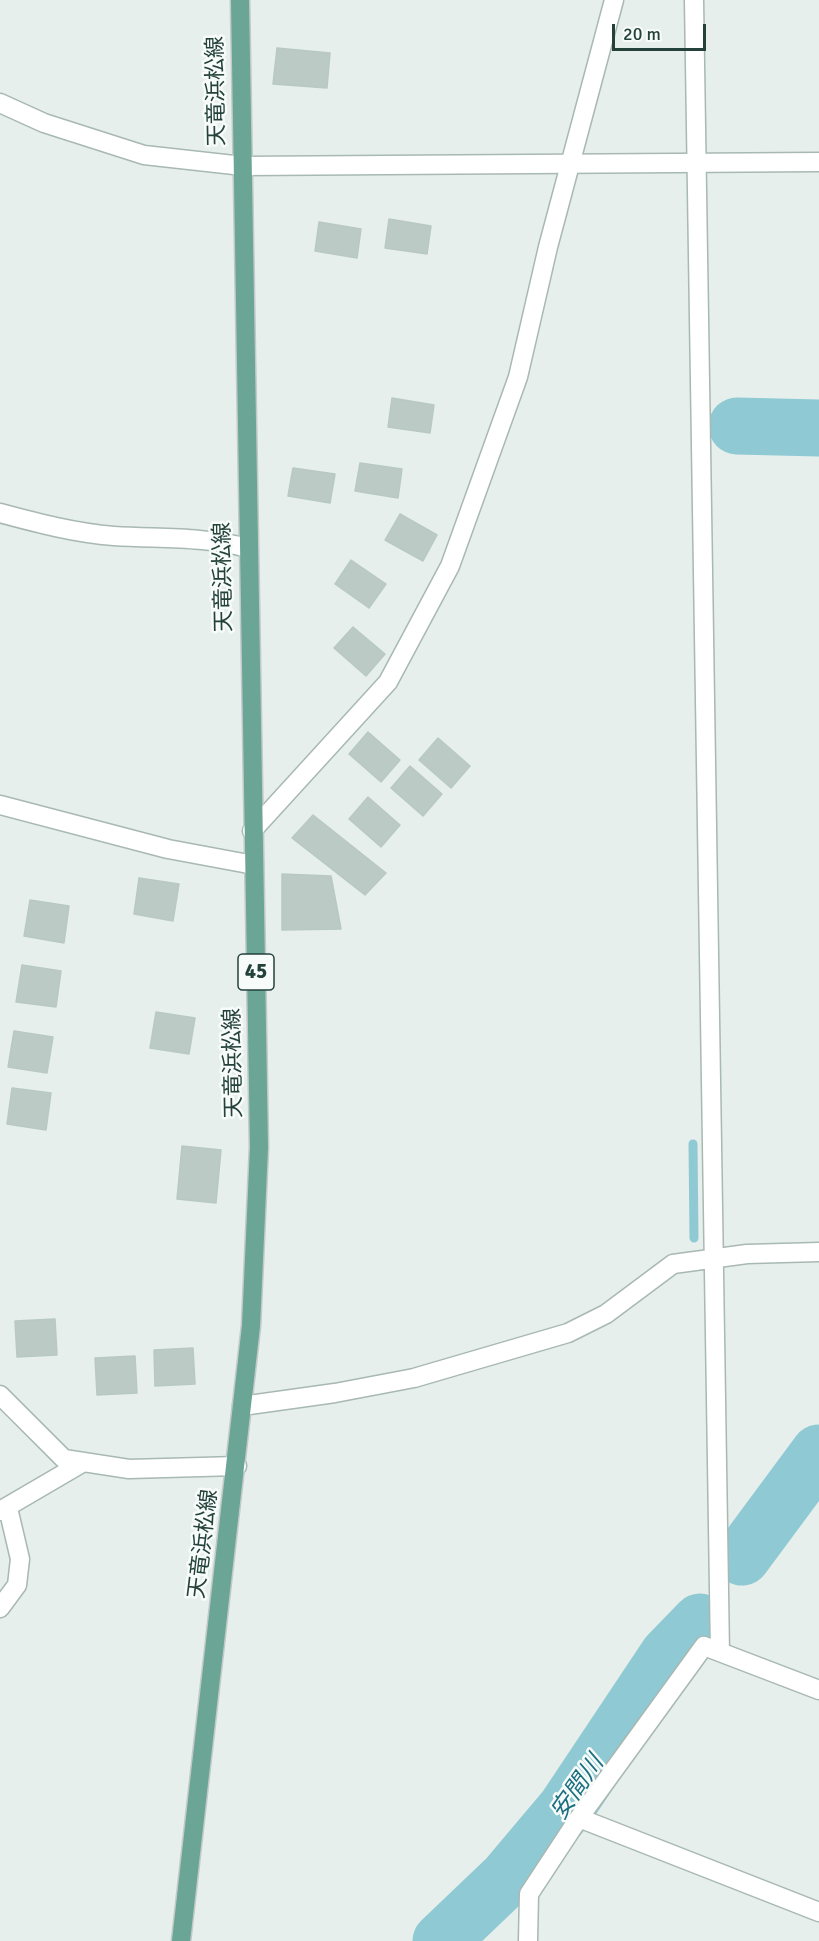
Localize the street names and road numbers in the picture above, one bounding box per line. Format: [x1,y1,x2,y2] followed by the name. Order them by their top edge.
[203,36,231,146] street label: 天竜浜松線
[210,522,238,632] street label: 天竜浜松線
[238,954,274,990] road number: 45
[220,1008,248,1118] street label: 天竜浜松線
[184,1488,224,1600] street label: 天竜浜松線

